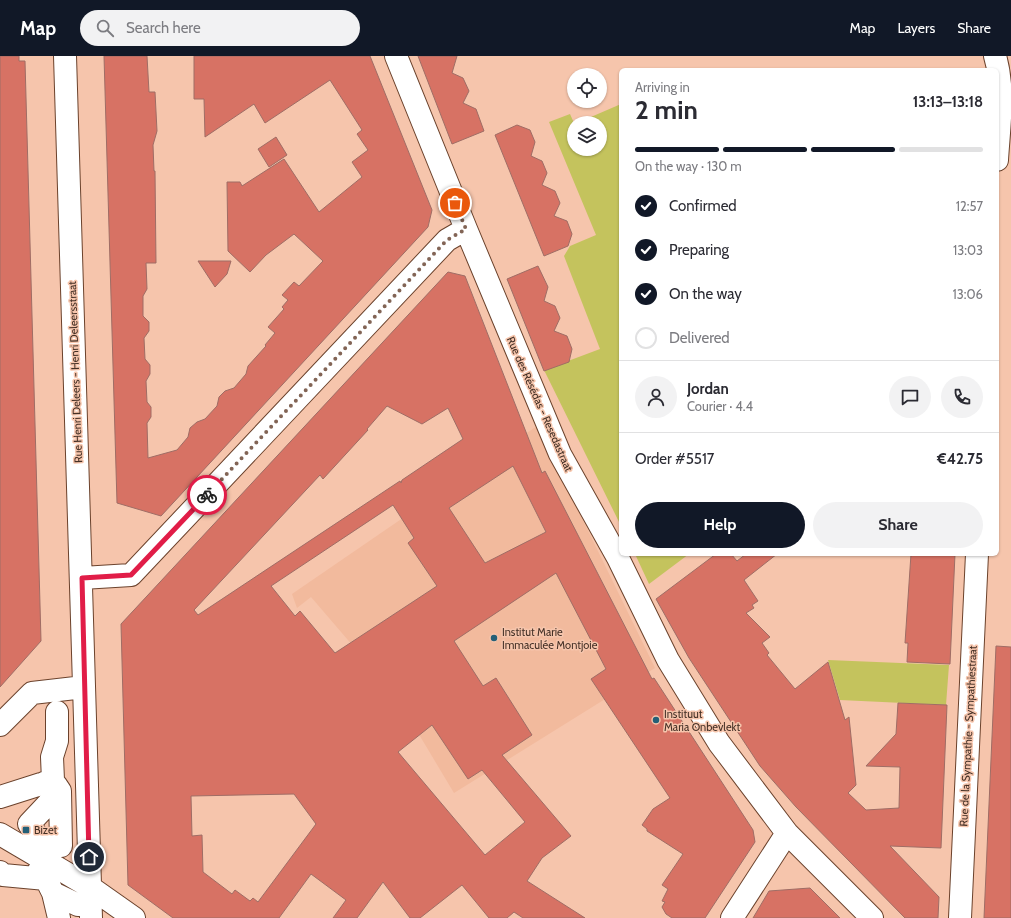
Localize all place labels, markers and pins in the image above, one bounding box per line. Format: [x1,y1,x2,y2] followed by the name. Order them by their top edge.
[438,186,472,220] pin
[502,625,598,652] place label: Institut Marie Immaculée Montjoie
[489,633,499,643] marker: Institut Marie Immaculée Montjoie
[664,707,740,734] place label: Instituut Maria Onbevlekt
[651,715,661,725] marker: Instituut Maria Onbevlekt
[34,823,58,837] place label: Bizet
[21,825,31,835] marker: Bizet
[72,840,106,874] pin

